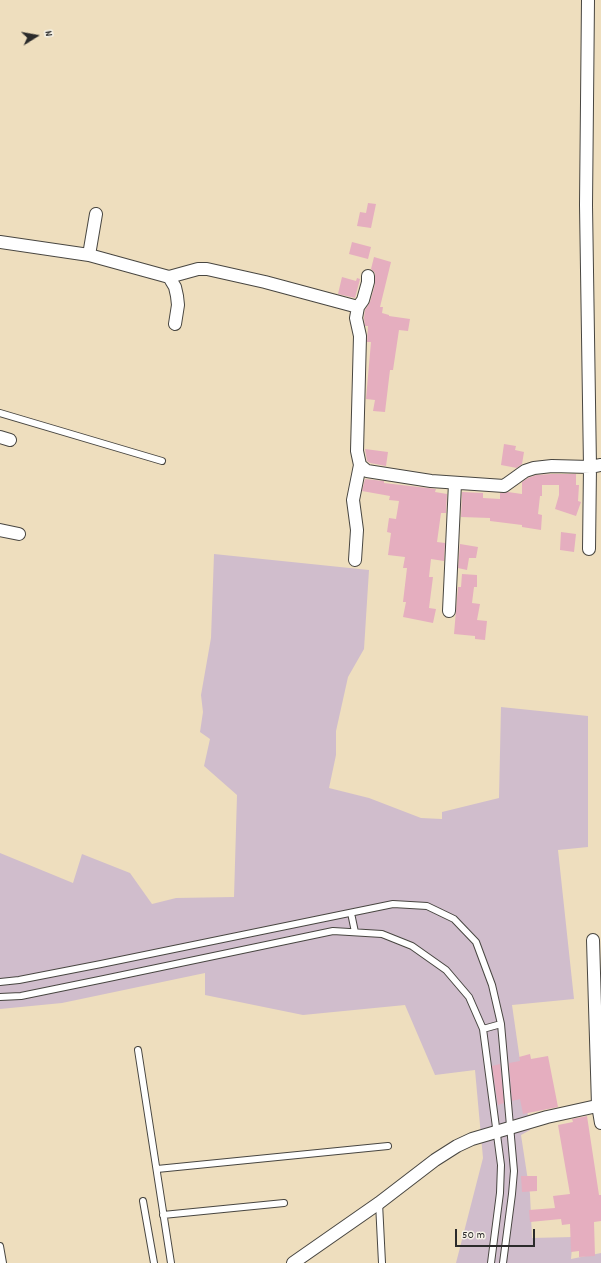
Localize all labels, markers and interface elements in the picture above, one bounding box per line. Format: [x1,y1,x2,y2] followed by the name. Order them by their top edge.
[16,16,56,56] north arrow
[39,30,56,38] text: N
[457,1221,537,1247] scale bar
[462,1227,485,1244] text: 50 m

